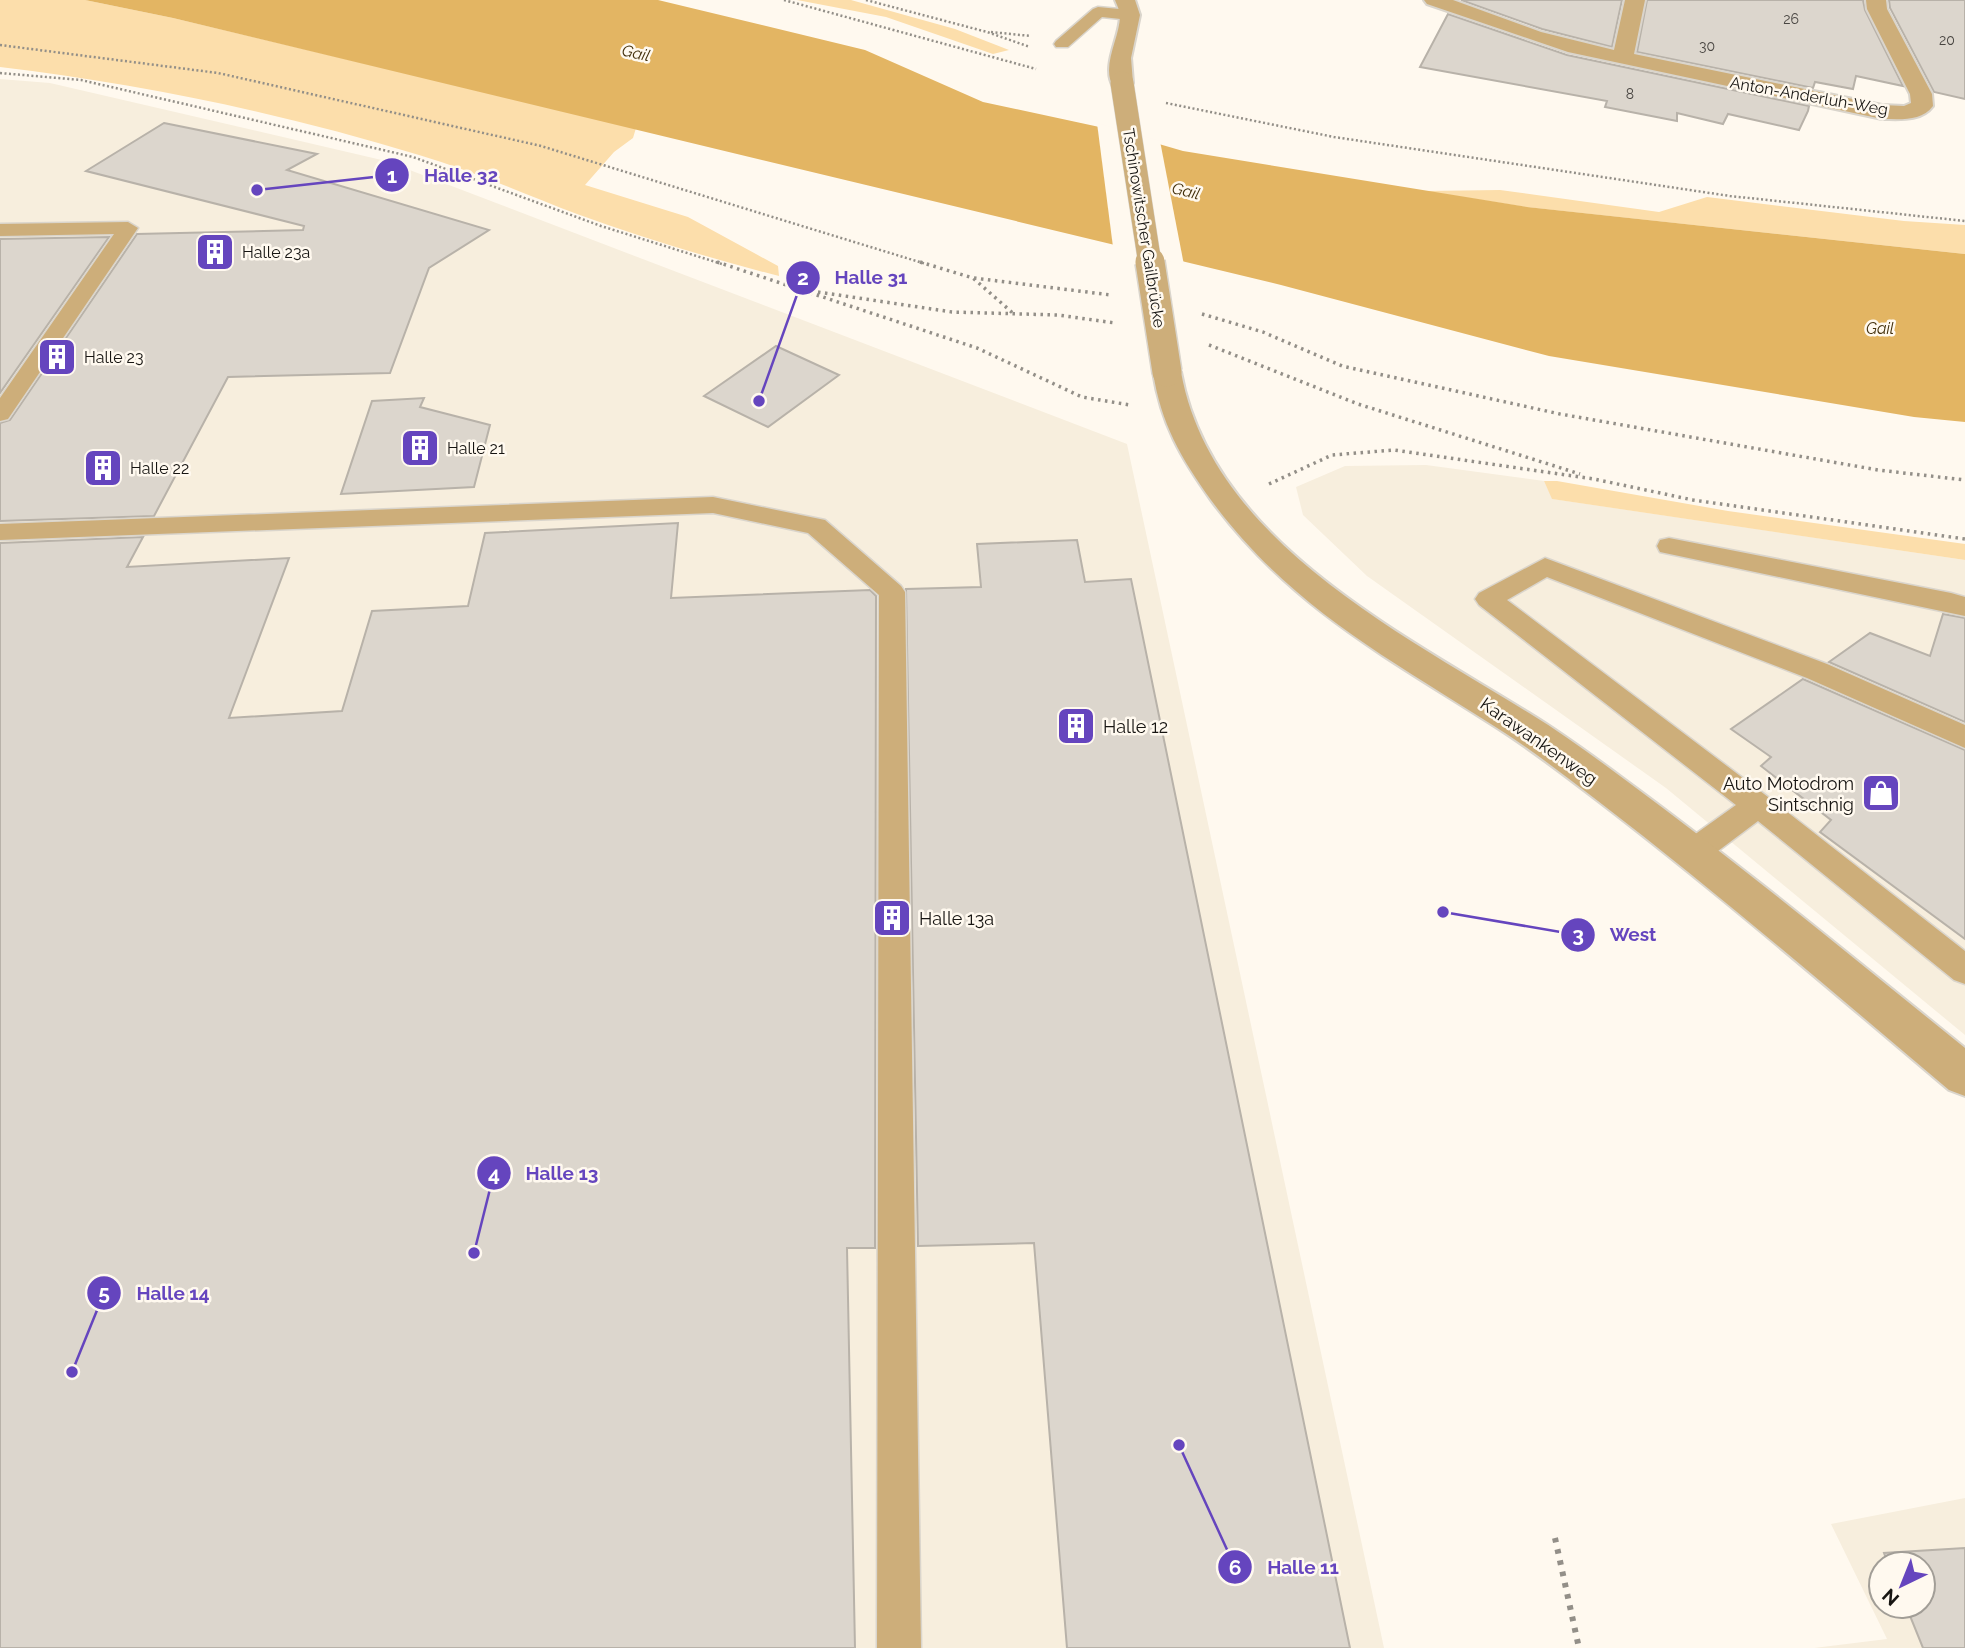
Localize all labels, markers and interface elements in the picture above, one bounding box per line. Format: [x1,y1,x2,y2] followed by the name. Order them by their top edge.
[1783,11,1799,27] house number: 26
[1939,32,1955,48] house number: 20
[1699,38,1715,54] house number: 30
[620,41,652,65] water label: Gail
[1728,73,1890,119] street label: Anton-Anderluh-Weg
[1626,86,1634,102] house number: 8
[1119,127,1169,329] street label: Tschinowitscher Gailbrücke
[375,155,512,195] callout: Halle 32
[387,163,397,188] text: 1
[424,164,498,186] text: Halle 32
[1170,178,1202,204] water label: Gail
[194,231,236,273] building icon: Halle 23a
[242,243,310,262] place label: Halle 23a
[786,258,922,298] callout: Halle 31
[797,265,809,290] text: 2
[835,266,907,288] text: Halle 31
[1866,319,1894,338] water label: Gail
[36,336,78,378] building icon: Halle 23
[84,348,144,367] place label: Halle 23
[399,427,441,469] building icon: Halle 21
[447,439,505,458] place label: Halle 21
[82,447,124,489] building icon: Halle 22
[130,459,189,478] place label: Halle 22
[1477,693,1601,789] street label: Karawankenweg
[1055,705,1097,747] building icon: Halle 12
[1103,716,1168,737] place label: Halle 12
[1860,772,1902,814] shop icon: Auto Motodrom Sintschnig
[1723,773,1854,815] place label: Auto Motodrom Sintschnig
[871,897,913,939] building icon: Halle 13a
[919,908,994,929] place label: Halle 13a
[1561,915,1671,955] callout: West
[1572,922,1584,947] text: 3
[1610,923,1657,945] text: West
[476,1153,612,1193] callout: Halle 13
[488,1161,500,1186] text: 4
[526,1162,598,1184] text: Halle 13
[87,1273,223,1313] callout: Halle 14
[98,1280,110,1305] text: 5
[136,1282,210,1304] text: Halle 14
[1218,1547,1352,1587] callout: Halle 11
[1867,1550,1937,1620] north arrow
[1229,1555,1241,1580] text: 6
[1267,1556,1339,1578] text: Halle 11
[1878,1584,1903,1610] text: N

